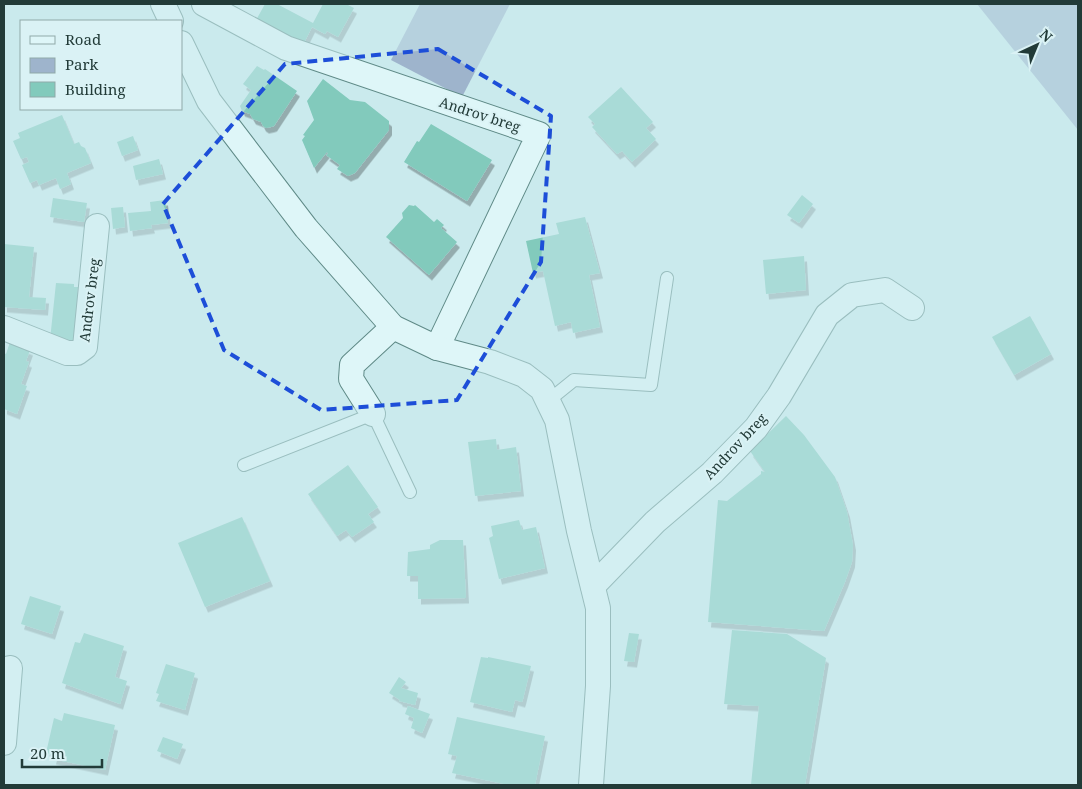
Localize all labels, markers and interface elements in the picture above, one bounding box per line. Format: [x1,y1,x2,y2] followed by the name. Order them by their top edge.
[20,20,182,110] legend
[1012,20,1062,70] north arrow
[1036,25,1057,46] text: N
[65,29,101,49] text: Road
[65,54,99,74] text: Park
[65,79,126,99] text: Building
[437,92,523,136] street label: Androv breg
[74,257,104,343] street label: Androv breg
[699,408,771,483] street label: Androv breg
[22,736,102,768] scale bar
[30,743,65,763] text: 20 m

